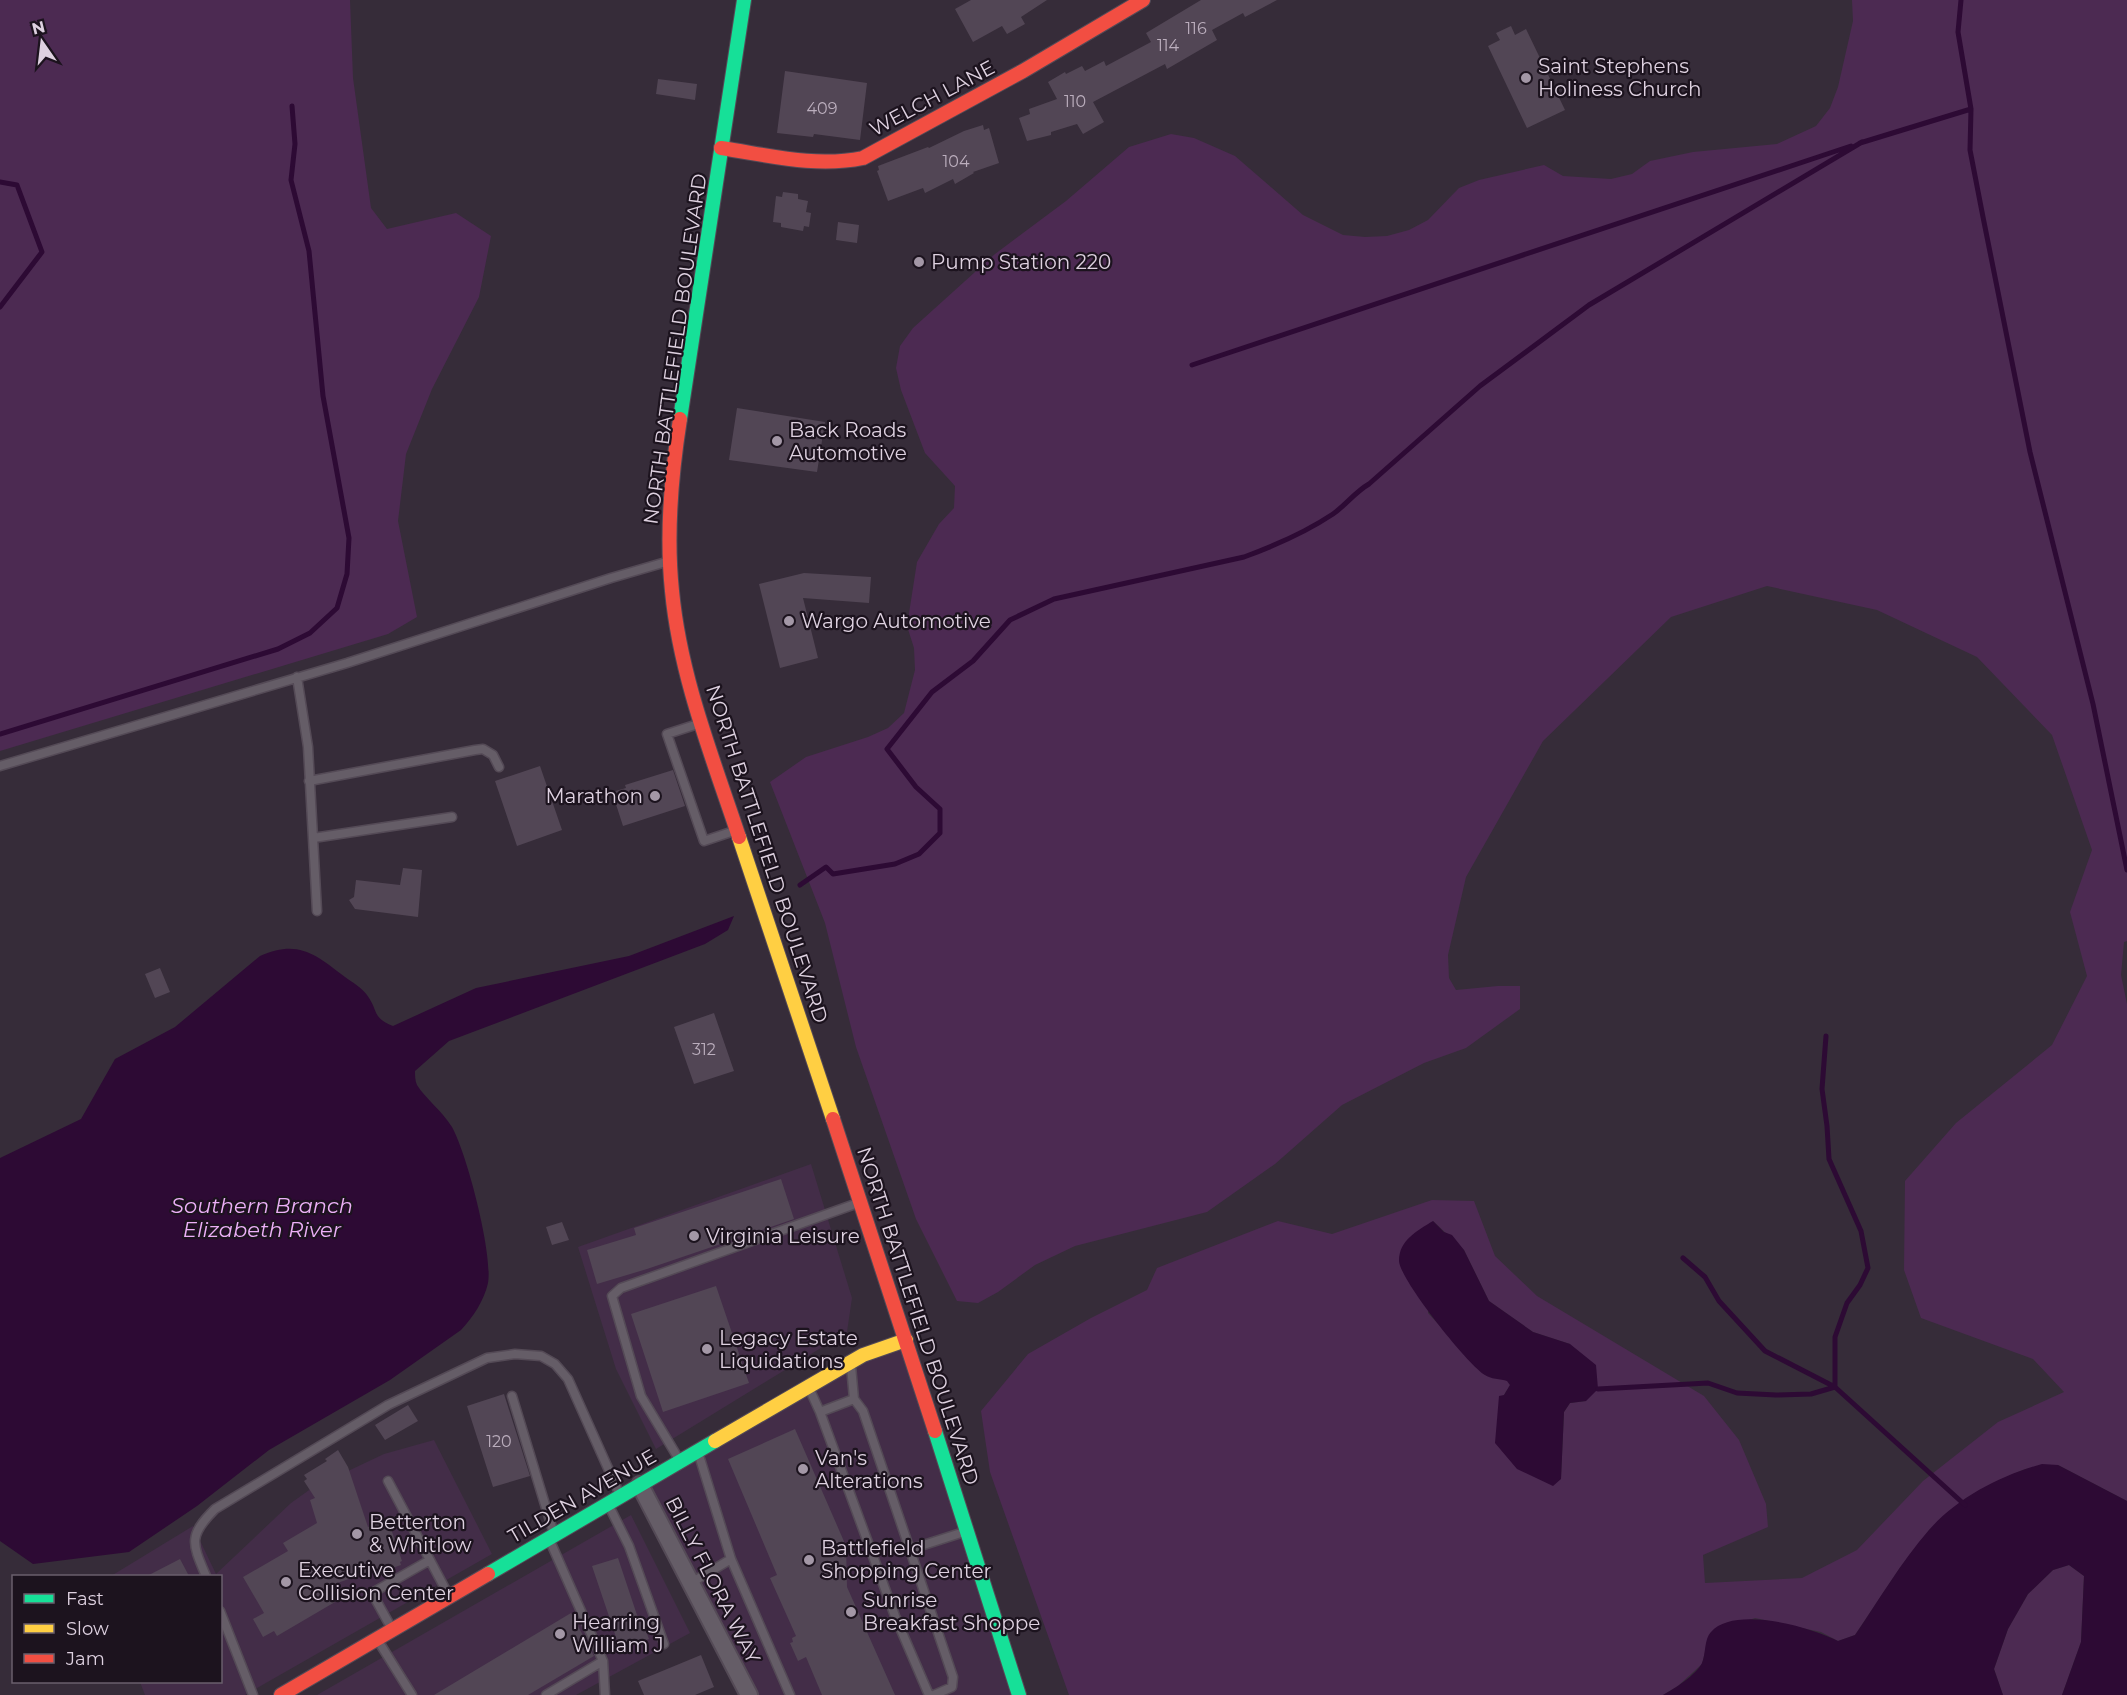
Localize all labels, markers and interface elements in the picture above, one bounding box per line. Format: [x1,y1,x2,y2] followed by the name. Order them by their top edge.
[12,12,72,72] north arrow
[30,17,47,39] text: N
[1185,19,1207,38] house number: 116
[1157,36,1179,55] house number: 114
[1538,54,1701,101] place label: Saint Stephens Holiness Church
[865,55,999,141] street label: WELCH LANE
[1519,71,1533,85] marker: Saint Stephens Holiness Church
[1064,92,1086,111] house number: 110
[807,99,837,118] house number: 409
[943,152,970,171] house number: 104
[638,172,712,526] street label: NORTH BATTLEFIELD BOULEVARD
[931,250,1111,274] place label: Pump Station 220
[912,255,926,269] marker: Pump Station 220
[789,418,907,465] place label: Back Roads Automotive
[770,434,784,448] marker: Back Roads Automotive
[801,609,991,633] place label: Wargo Automotive
[782,614,796,628] marker: Wargo Automotive
[701,682,833,1026] street label: NORTH BATTLEFIELD BOULEVARD
[545,784,643,808] place label: Marathon
[648,789,662,803] marker: Marathon
[692,1040,716,1059] house number: 312
[852,1144,984,1488] street label: NORTH BATTLEFIELD BOULEVARD
[171,1193,353,1242] water label: Southern Branch Elizabeth River
[706,1224,860,1248] place label: Virginia Leisure
[687,1229,701,1243] marker: Virginia Leisure
[719,1326,858,1373] place label: Legacy Estate Liquidations
[700,1342,714,1356] marker: Legacy Estate Liquidations
[486,1432,512,1451] house number: 120
[504,1444,660,1548] street label: TILDEN AVENUE
[815,1446,923,1493] place label: Van's Alterations
[796,1462,810,1476] marker: Van's Alterations
[661,1493,766,1668] street label: BILLY FLORA WAY
[369,1510,472,1557] place label: Betterton & Whitlow
[350,1527,364,1541] marker: Betterton & Whitlow
[821,1536,992,1583] place label: Battlefield Shopping Center
[802,1553,816,1567] marker: Battlefield Shopping Center
[298,1558,454,1605] place label: Executive Collision Center
[12,1575,222,1683] legend
[279,1575,293,1589] marker: Executive Collision Center
[66,1588,104,1610] text: Fast
[863,1588,1040,1635] place label: Sunrise Breakfast Shoppe
[844,1605,858,1619] marker: Sunrise Breakfast Shoppe
[572,1610,664,1657] place label: Hearring William J
[66,1618,109,1640] text: Slow
[553,1627,567,1641] marker: Hearring William J
[65,1648,105,1670] text: Jam

